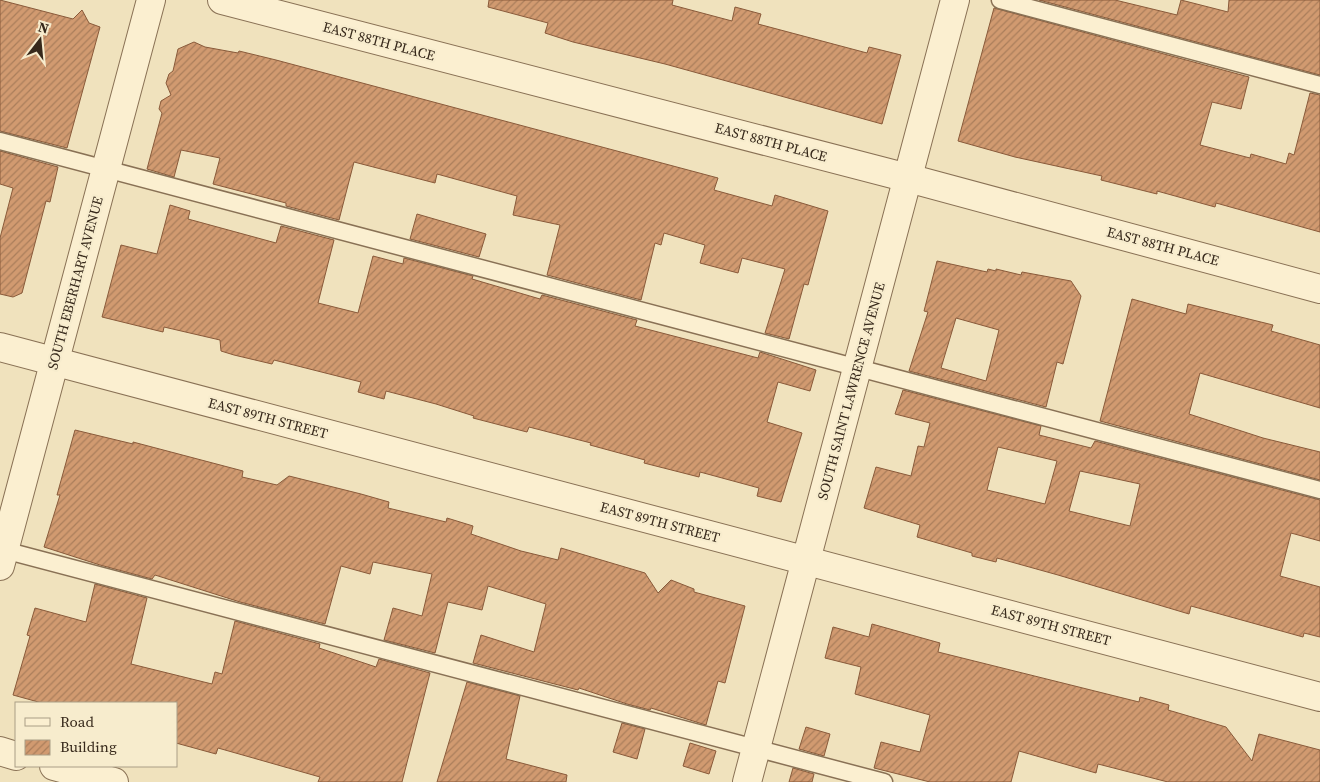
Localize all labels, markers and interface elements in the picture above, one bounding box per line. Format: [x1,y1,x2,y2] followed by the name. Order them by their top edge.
[15,15,65,65] north arrow
[36,16,51,39] text: N
[321,16,437,66] street label: EAST 88TH PLACE
[713,117,829,167] street label: EAST 88TH PLACE
[42,194,108,372] street label: SOUTH EBERHART AVENUE
[1105,221,1221,271] street label: EAST 88TH PLACE
[812,280,890,502] street label: SOUTH SAINT LAWRENCE AVENUE
[206,392,330,444] street label: EAST 89TH STREET
[598,496,722,548] street label: EAST 89TH STREET
[989,599,1113,651] street label: EAST 89TH STREET
[15,702,178,767] legend
[60,711,94,732] text: Road
[60,736,117,757] text: Building

